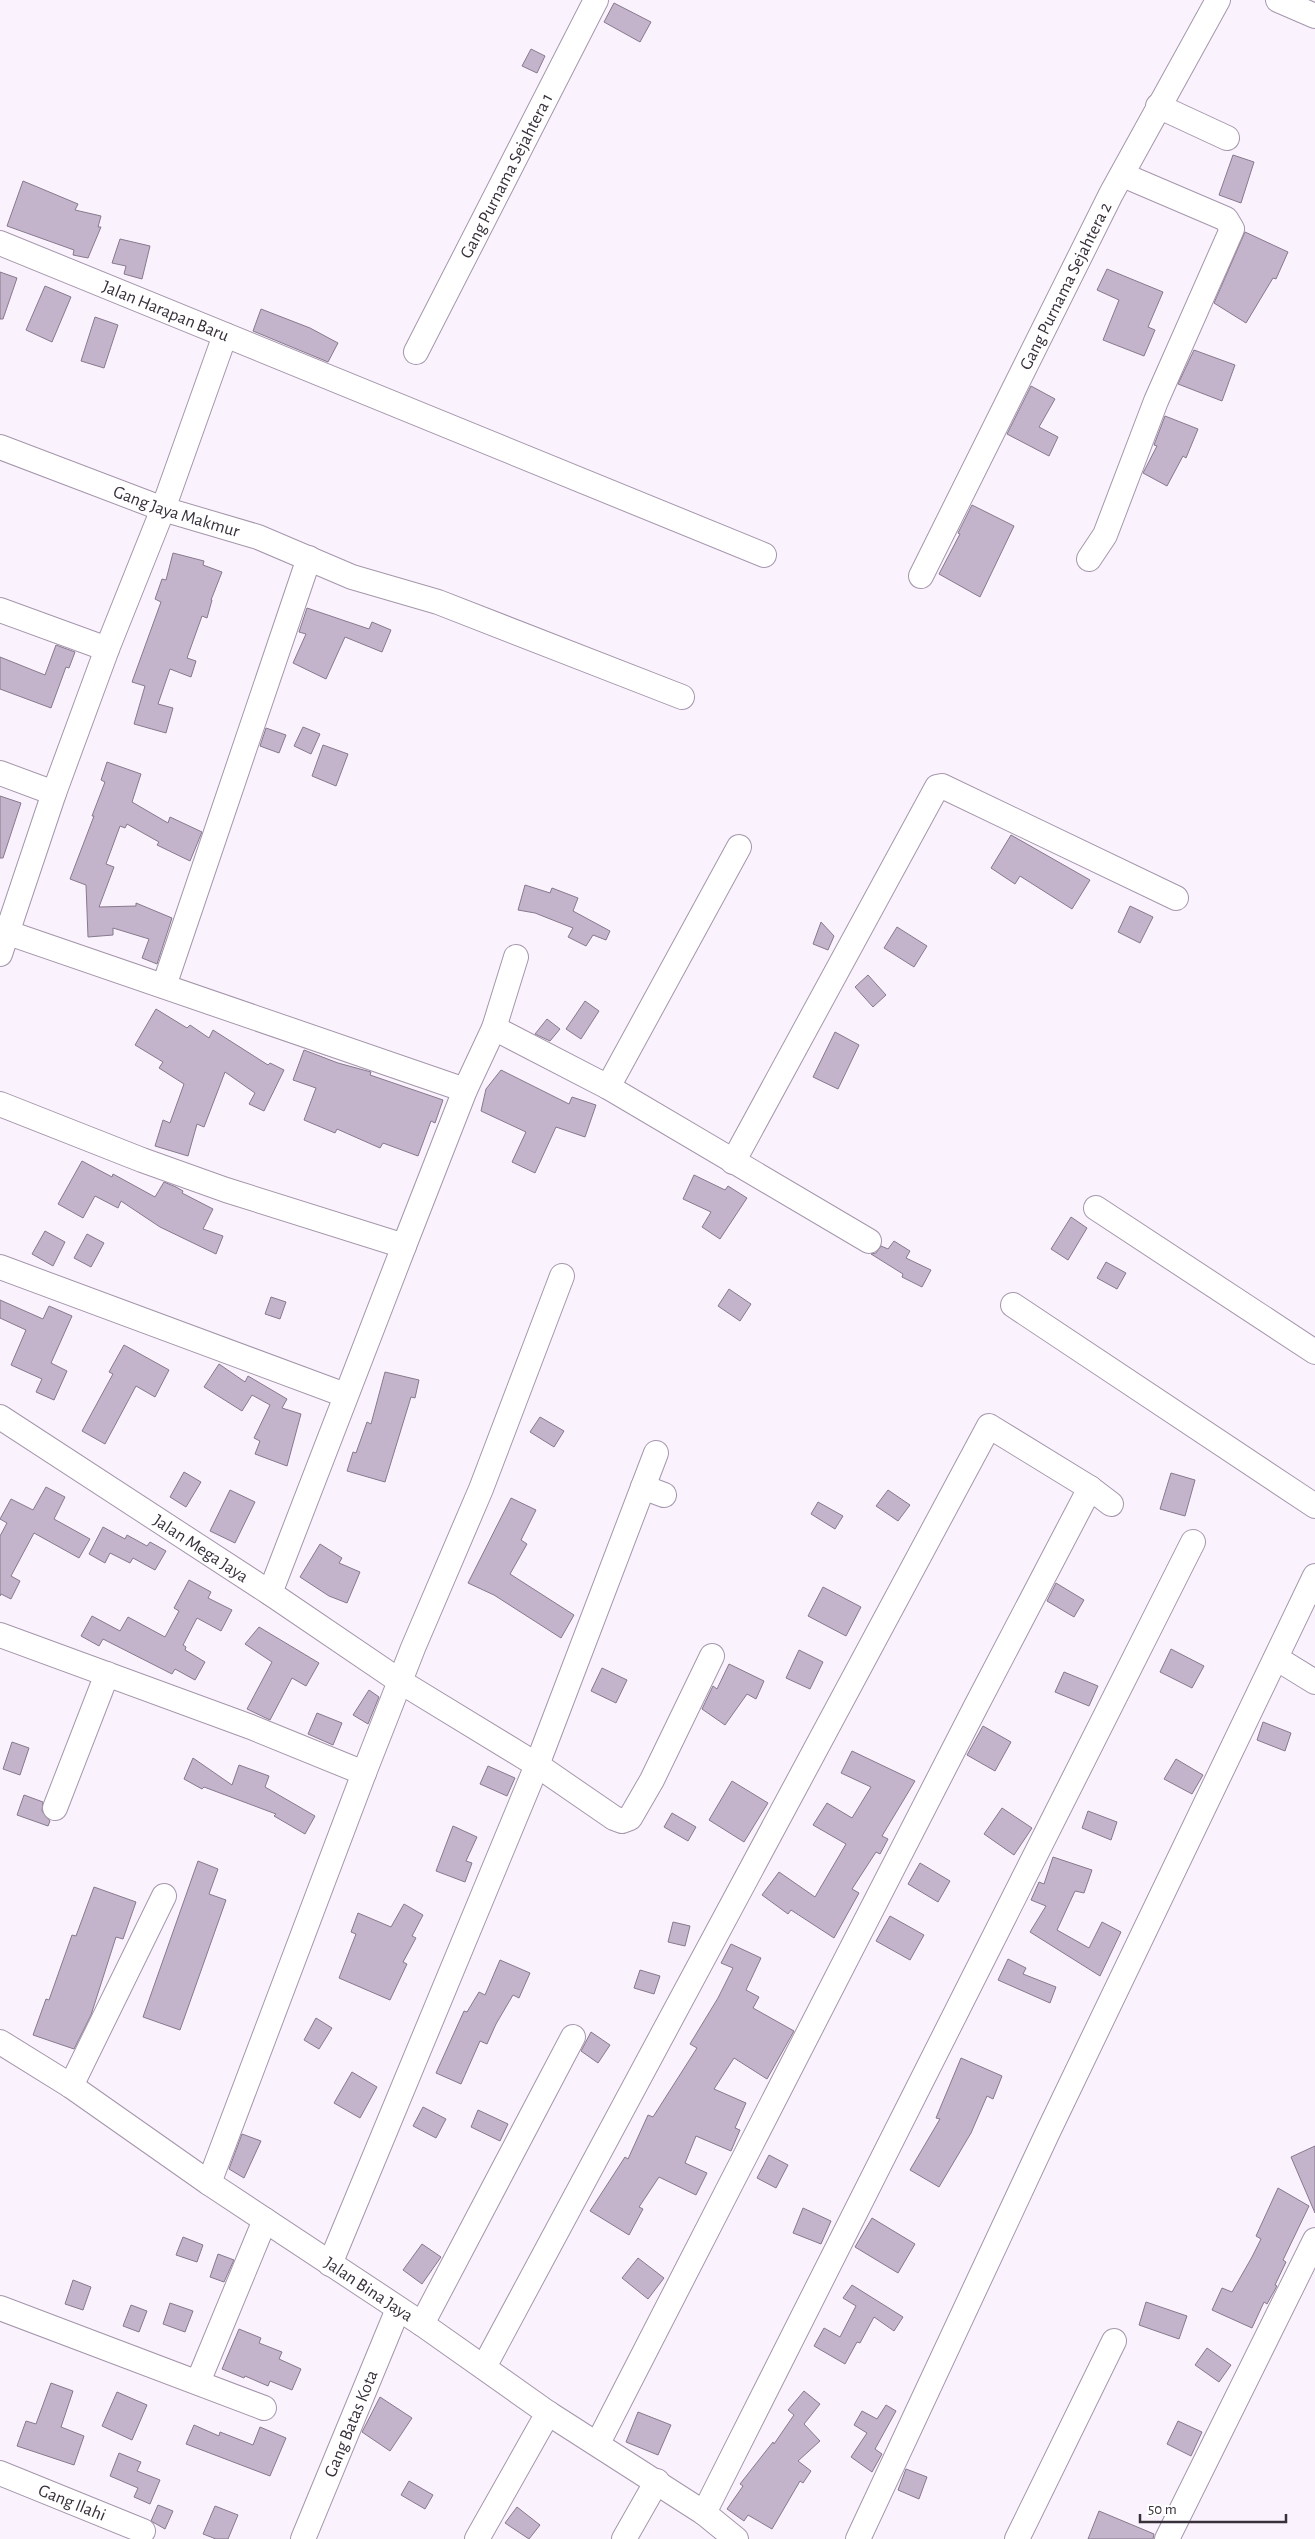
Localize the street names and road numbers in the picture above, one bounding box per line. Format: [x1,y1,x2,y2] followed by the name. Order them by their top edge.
[457,91,557,262] street label: Gang Purnama Sejahtera 1
[1017,200,1115,373] street label: Gang Purnama Sejahtera 2
[99,278,231,345] street label: Jalan Harapan Baru
[111,483,242,541] street label: Gang Jaya Makmur
[150,1512,251,1586] street label: Jalan Mega Jaya
[321,2254,416,2325] street label: Jalan Bina Jaya
[322,2368,382,2480] street label: Gang Batas Kota
[36,2482,108,2525] street label: Gang Ilahi

